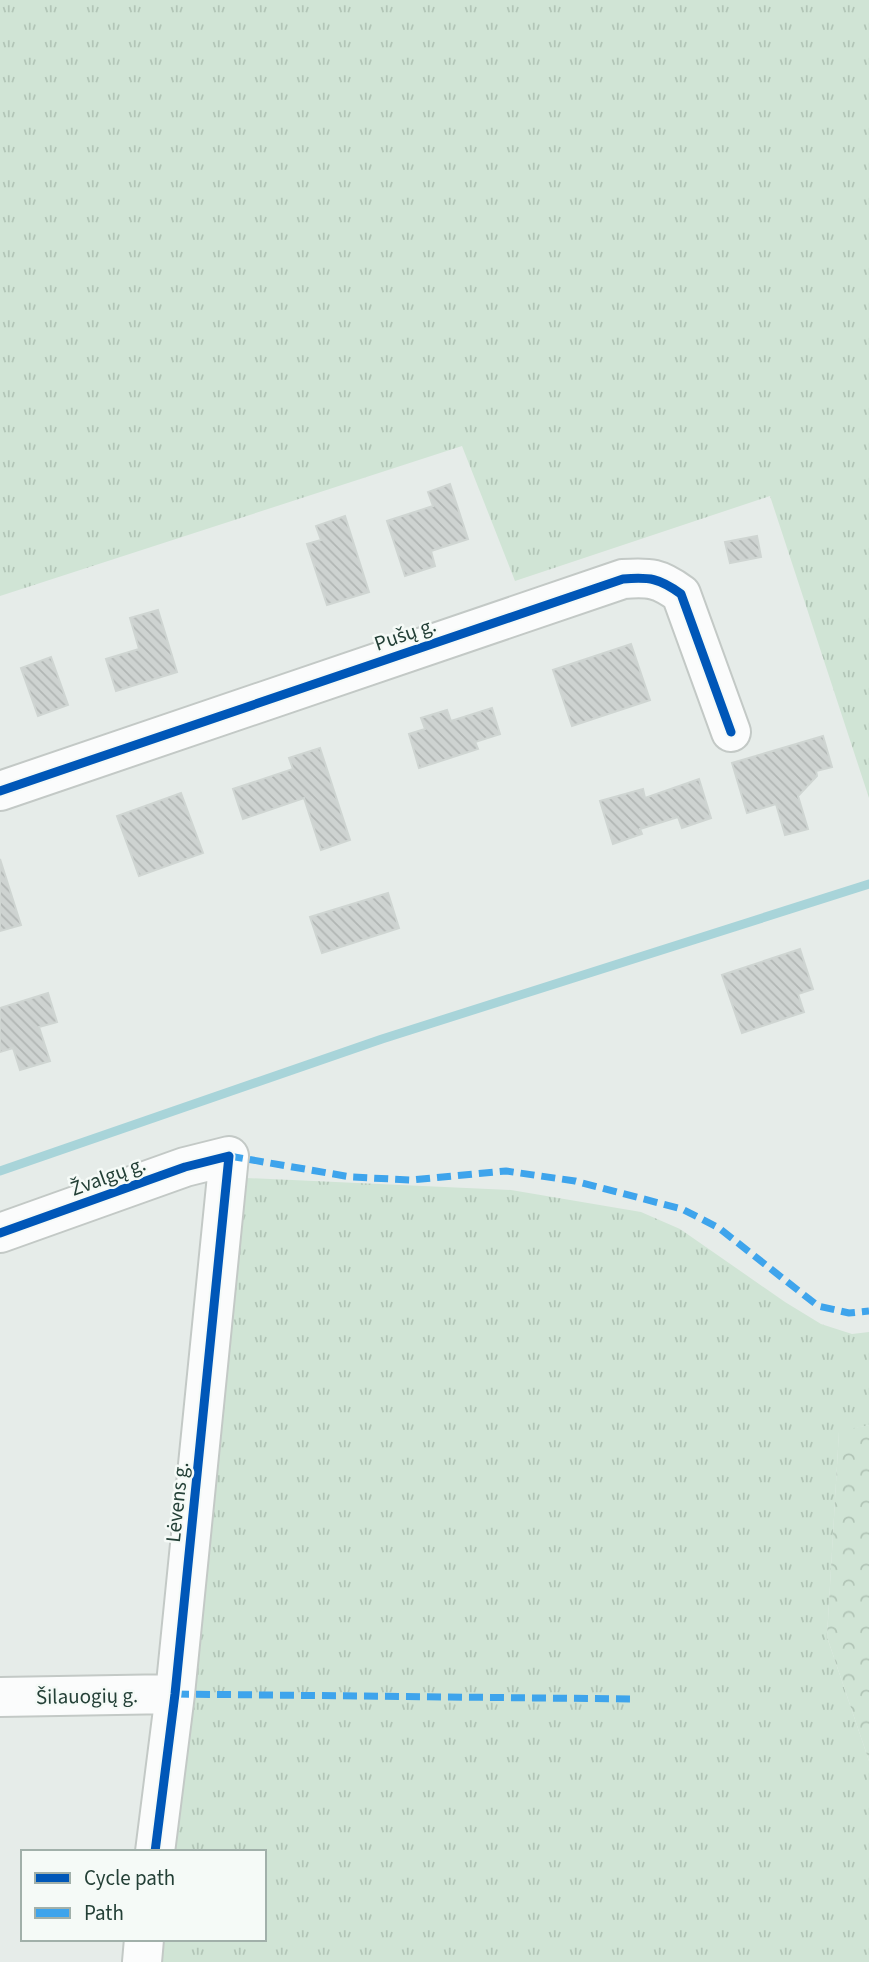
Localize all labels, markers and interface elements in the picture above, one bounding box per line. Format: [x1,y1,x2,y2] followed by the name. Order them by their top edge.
[370,609,440,659] street label: Pušų g.
[66,1149,150,1203] street label: Žvalgų g.
[158,1460,196,1544] street label: Lėvens g.
[36,1680,138,1712] street label: Šilauogių g.
[21,1850,266,1941] legend
[84,1863,175,1893] text: Cycle path
[84,1898,124,1928] text: Path

